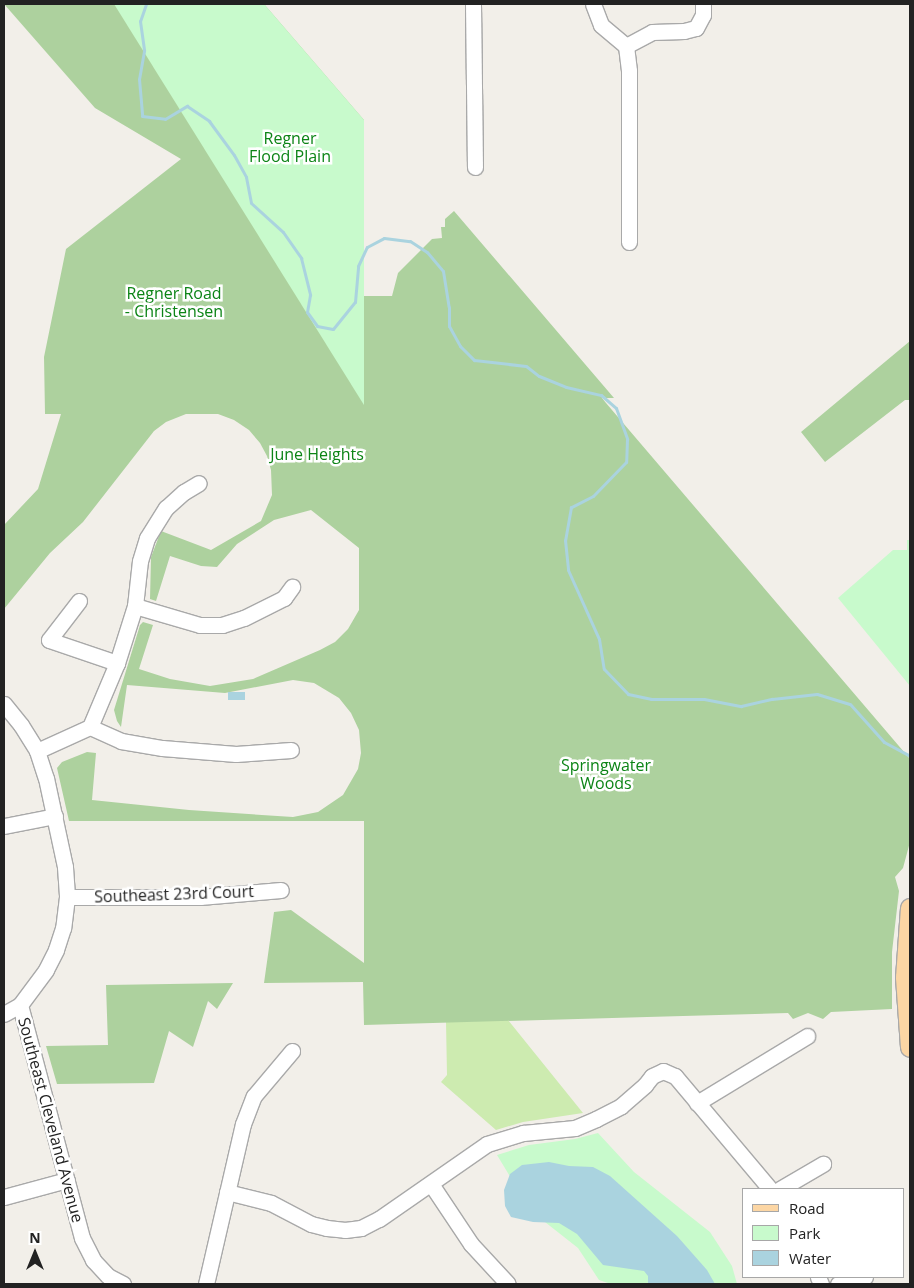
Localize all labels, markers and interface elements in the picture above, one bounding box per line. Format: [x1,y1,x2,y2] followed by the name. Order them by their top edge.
[249,128,331,166] park label: Regner Flood Plain
[125,283,223,321] park label: Regner Road - Christensen
[270,444,364,464] park label: June Heights
[561,755,651,793] park label: Springwater Woods
[94,882,254,906] street label: Southeast 23rd Court
[14,1015,88,1225] street label: Southeast Cleveland Avenue
[742,1188,904,1278] legend
[789,1198,825,1218] text: Road
[789,1223,820,1243] text: Park
[10,1228,60,1278] north arrow
[29,1228,41,1247] text: N
[789,1248,831,1268] text: Water

